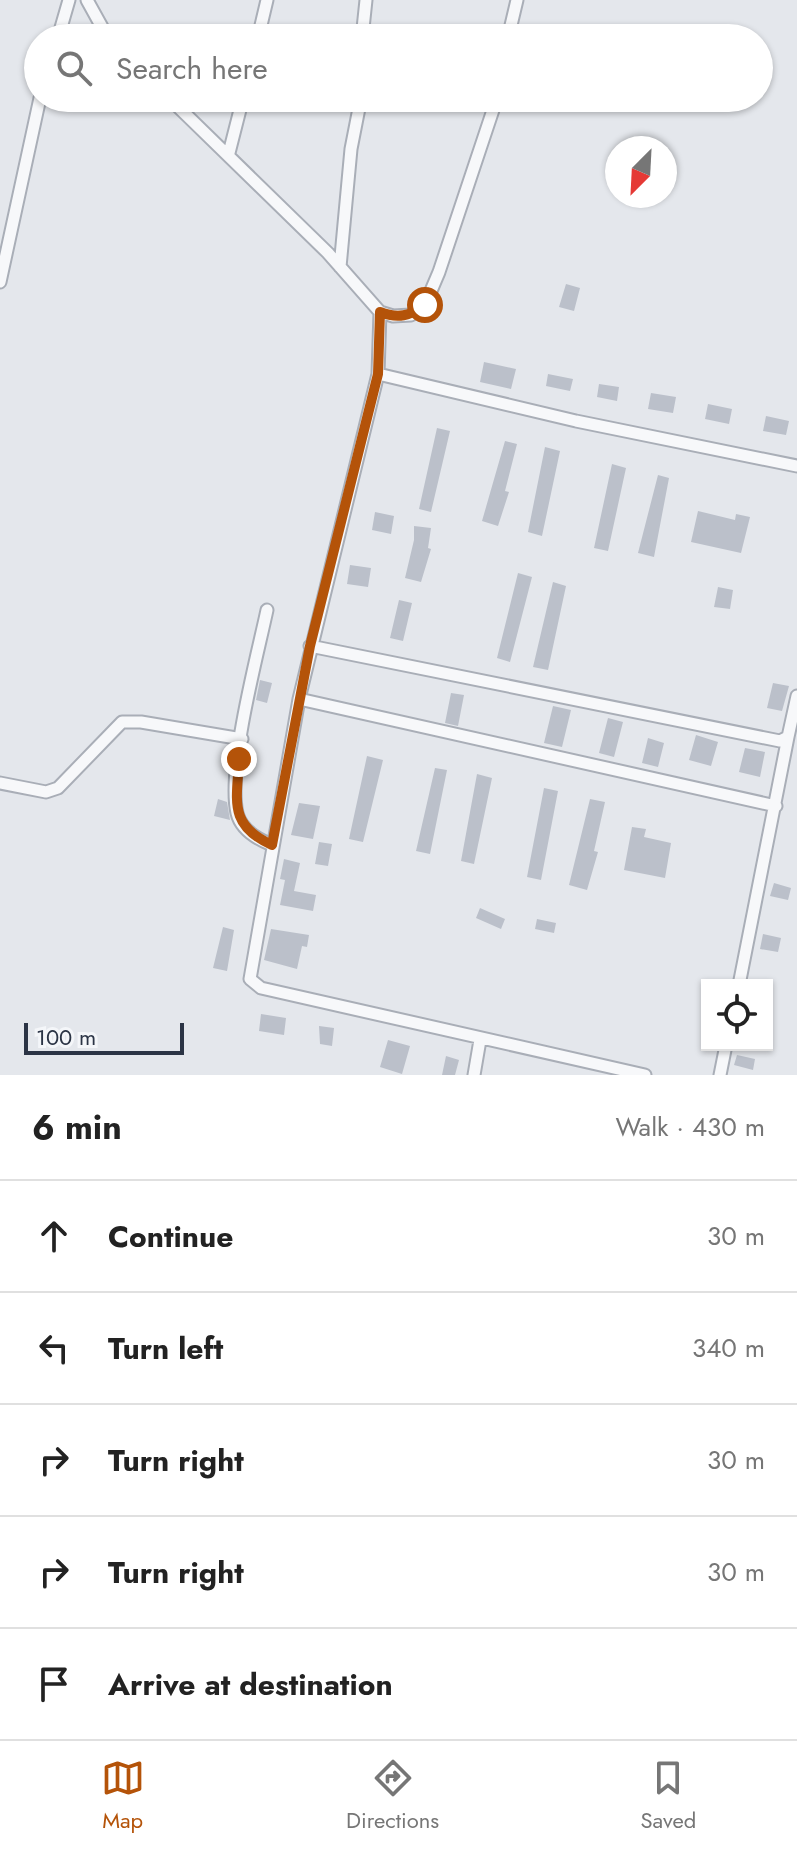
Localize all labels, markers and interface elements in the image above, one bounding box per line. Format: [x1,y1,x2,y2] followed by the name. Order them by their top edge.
[24,24,773,112] search box
[52,46,96,90] icon: search
[116,47,268,90] text: Search here
[605,136,677,208] north arrow
[407,287,443,323] route start
[221,741,257,777] route end
[701,979,773,1051] map controls
[701,979,773,1051] button: locate
[24,1019,184,1055] scale bar
[36,1021,96,1053] text: 100 m
[32,1103,122,1152] text: 6 min
[615,1108,765,1146] text: Walk · 430 m
[32,1214,76,1258] icon: ahead
[108,1215,234,1258] text: Continue
[707,1217,765,1255] text: 30 m
[32,1326,76,1370] icon: left
[108,1327,223,1370] text: Turn left
[692,1329,765,1367] text: 340 m
[32,1438,76,1482] icon: right
[108,1439,244,1482] text: Turn right
[707,1441,765,1479] text: 30 m
[32,1550,76,1594] icon: right
[108,1551,244,1594] text: Turn right
[707,1553,765,1591] text: 30 m
[32,1662,76,1706] icon: arrive
[108,1663,393,1706] text: Arrive at destination
[101,1756,145,1836] tab: Map
[346,1756,439,1836] tab: Directions
[641,1756,696,1836] tab: Saved

